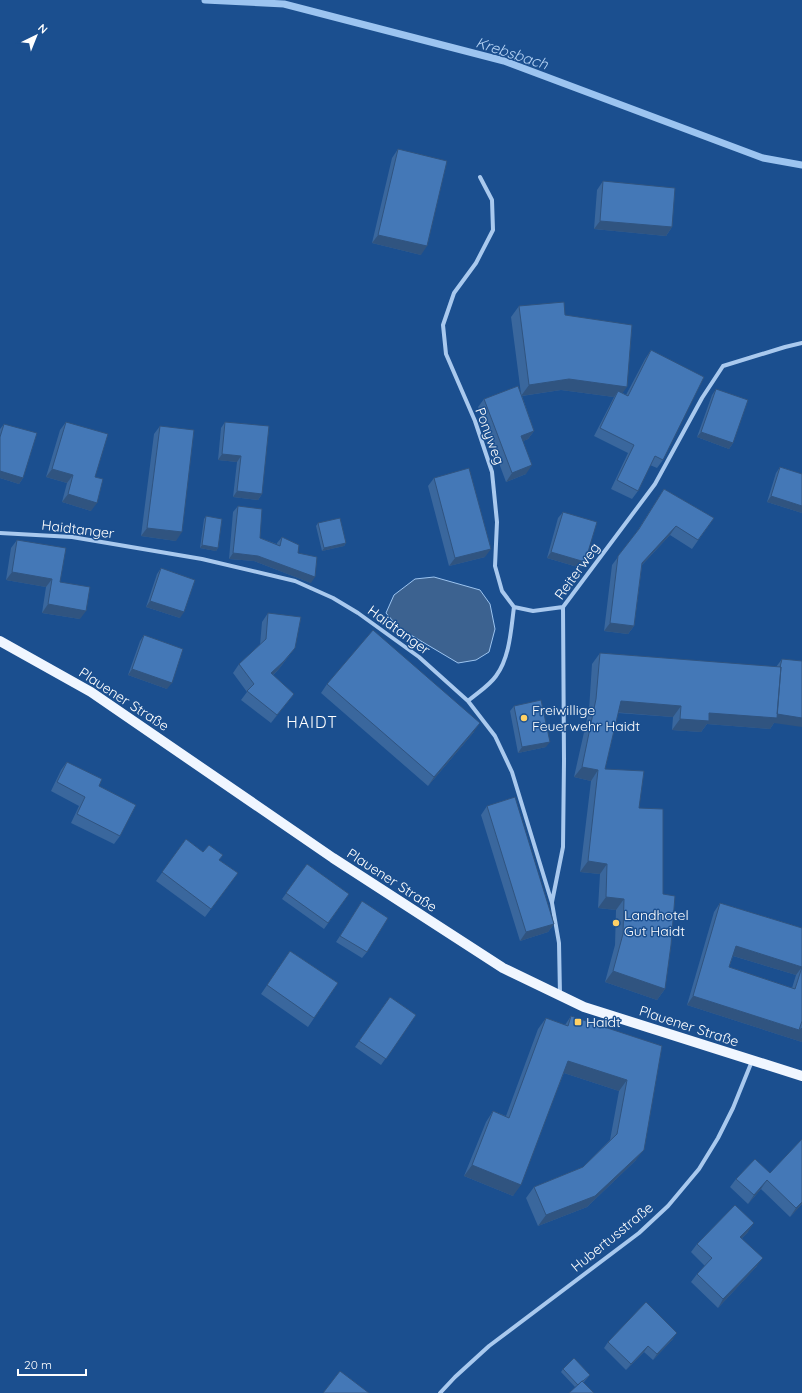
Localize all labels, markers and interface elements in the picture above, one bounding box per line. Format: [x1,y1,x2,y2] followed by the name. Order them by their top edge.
[16,16,56,56] north arrow
[35,21,51,37] text: N
[474,32,551,74] water label: Krebsbach
[471,405,509,467] street label: Ponyweg
[41,516,116,542] street label: Haidtanger
[550,539,604,603] street label: Reiterweg
[364,601,434,659] street label: Haidtanger
[76,663,172,735] street label: Plauener Straße
[532,701,640,735] place label: Freiwillige Feuerwehr Haidt
[286,712,338,732] district label: HAIDT
[519,713,529,723] marker: Freiwillige Feuerwehr Haidt
[344,844,440,916] street label: Plauener Straße
[624,906,689,940] place label: Landhotel Gut Haidt
[611,918,621,928] marker: Landhotel Gut Haidt
[637,1001,741,1051] street label: Plauener Straße
[586,1013,621,1031] place label: Haidt
[573,1017,583,1027] marker: Haidt
[567,1198,657,1276] street label: Hubertusstraße
[18,1351,86,1377] scale bar
[24,1357,52,1372] text: 20 m

